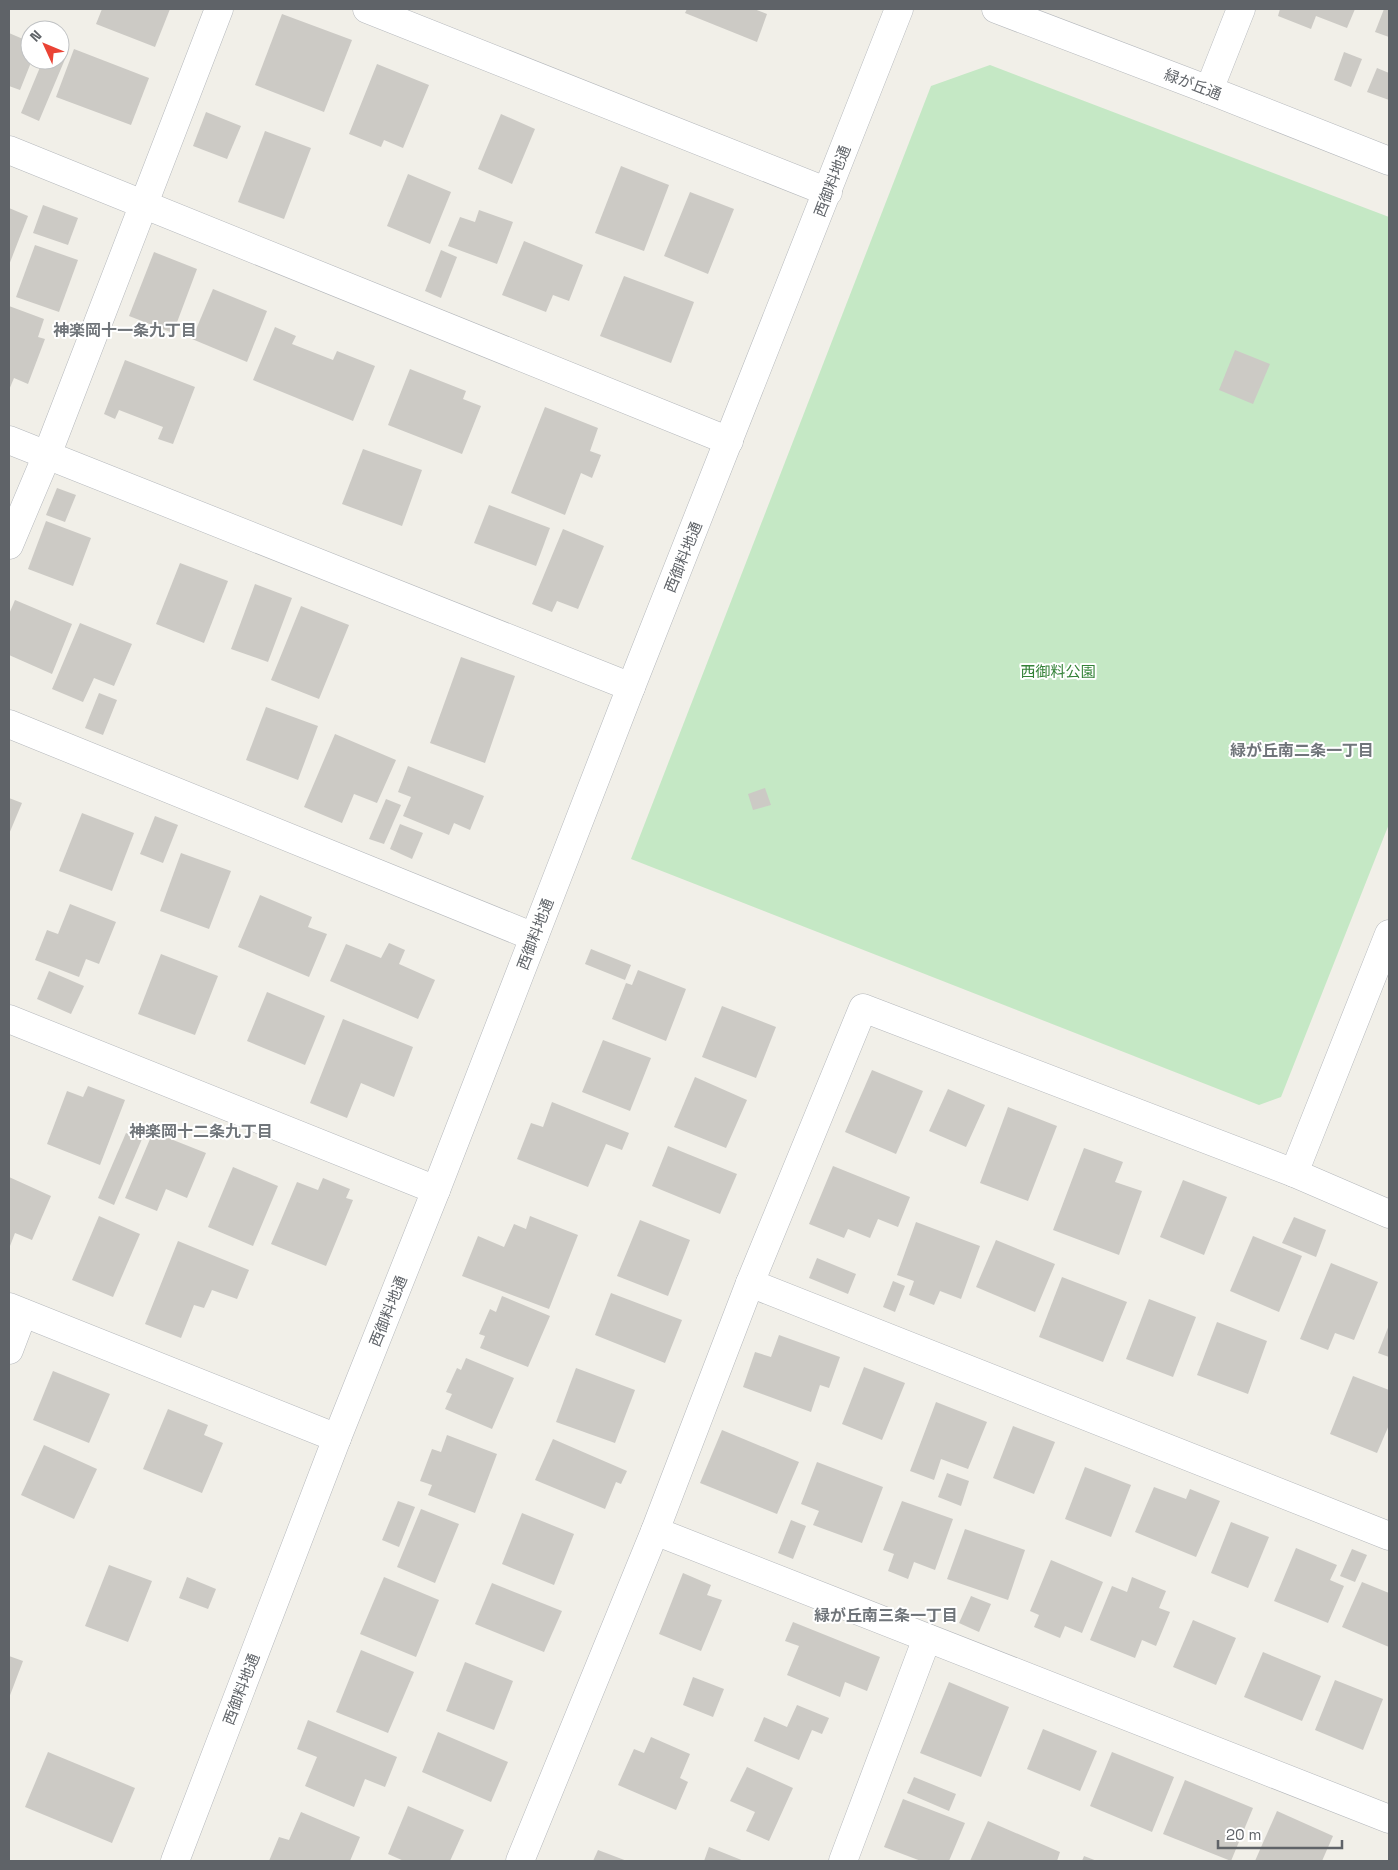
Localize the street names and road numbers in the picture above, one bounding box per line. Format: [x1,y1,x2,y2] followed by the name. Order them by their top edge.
[1162,64,1224,104] street label: 緑が丘通
[810,143,854,219] street label: 西御料地通
[660,519,706,595] street label: 西御料地通
[513,896,557,972] street label: 西御料地通
[365,1273,411,1349] street label: 西御料地通
[219,1651,263,1727] street label: 西御料地通

